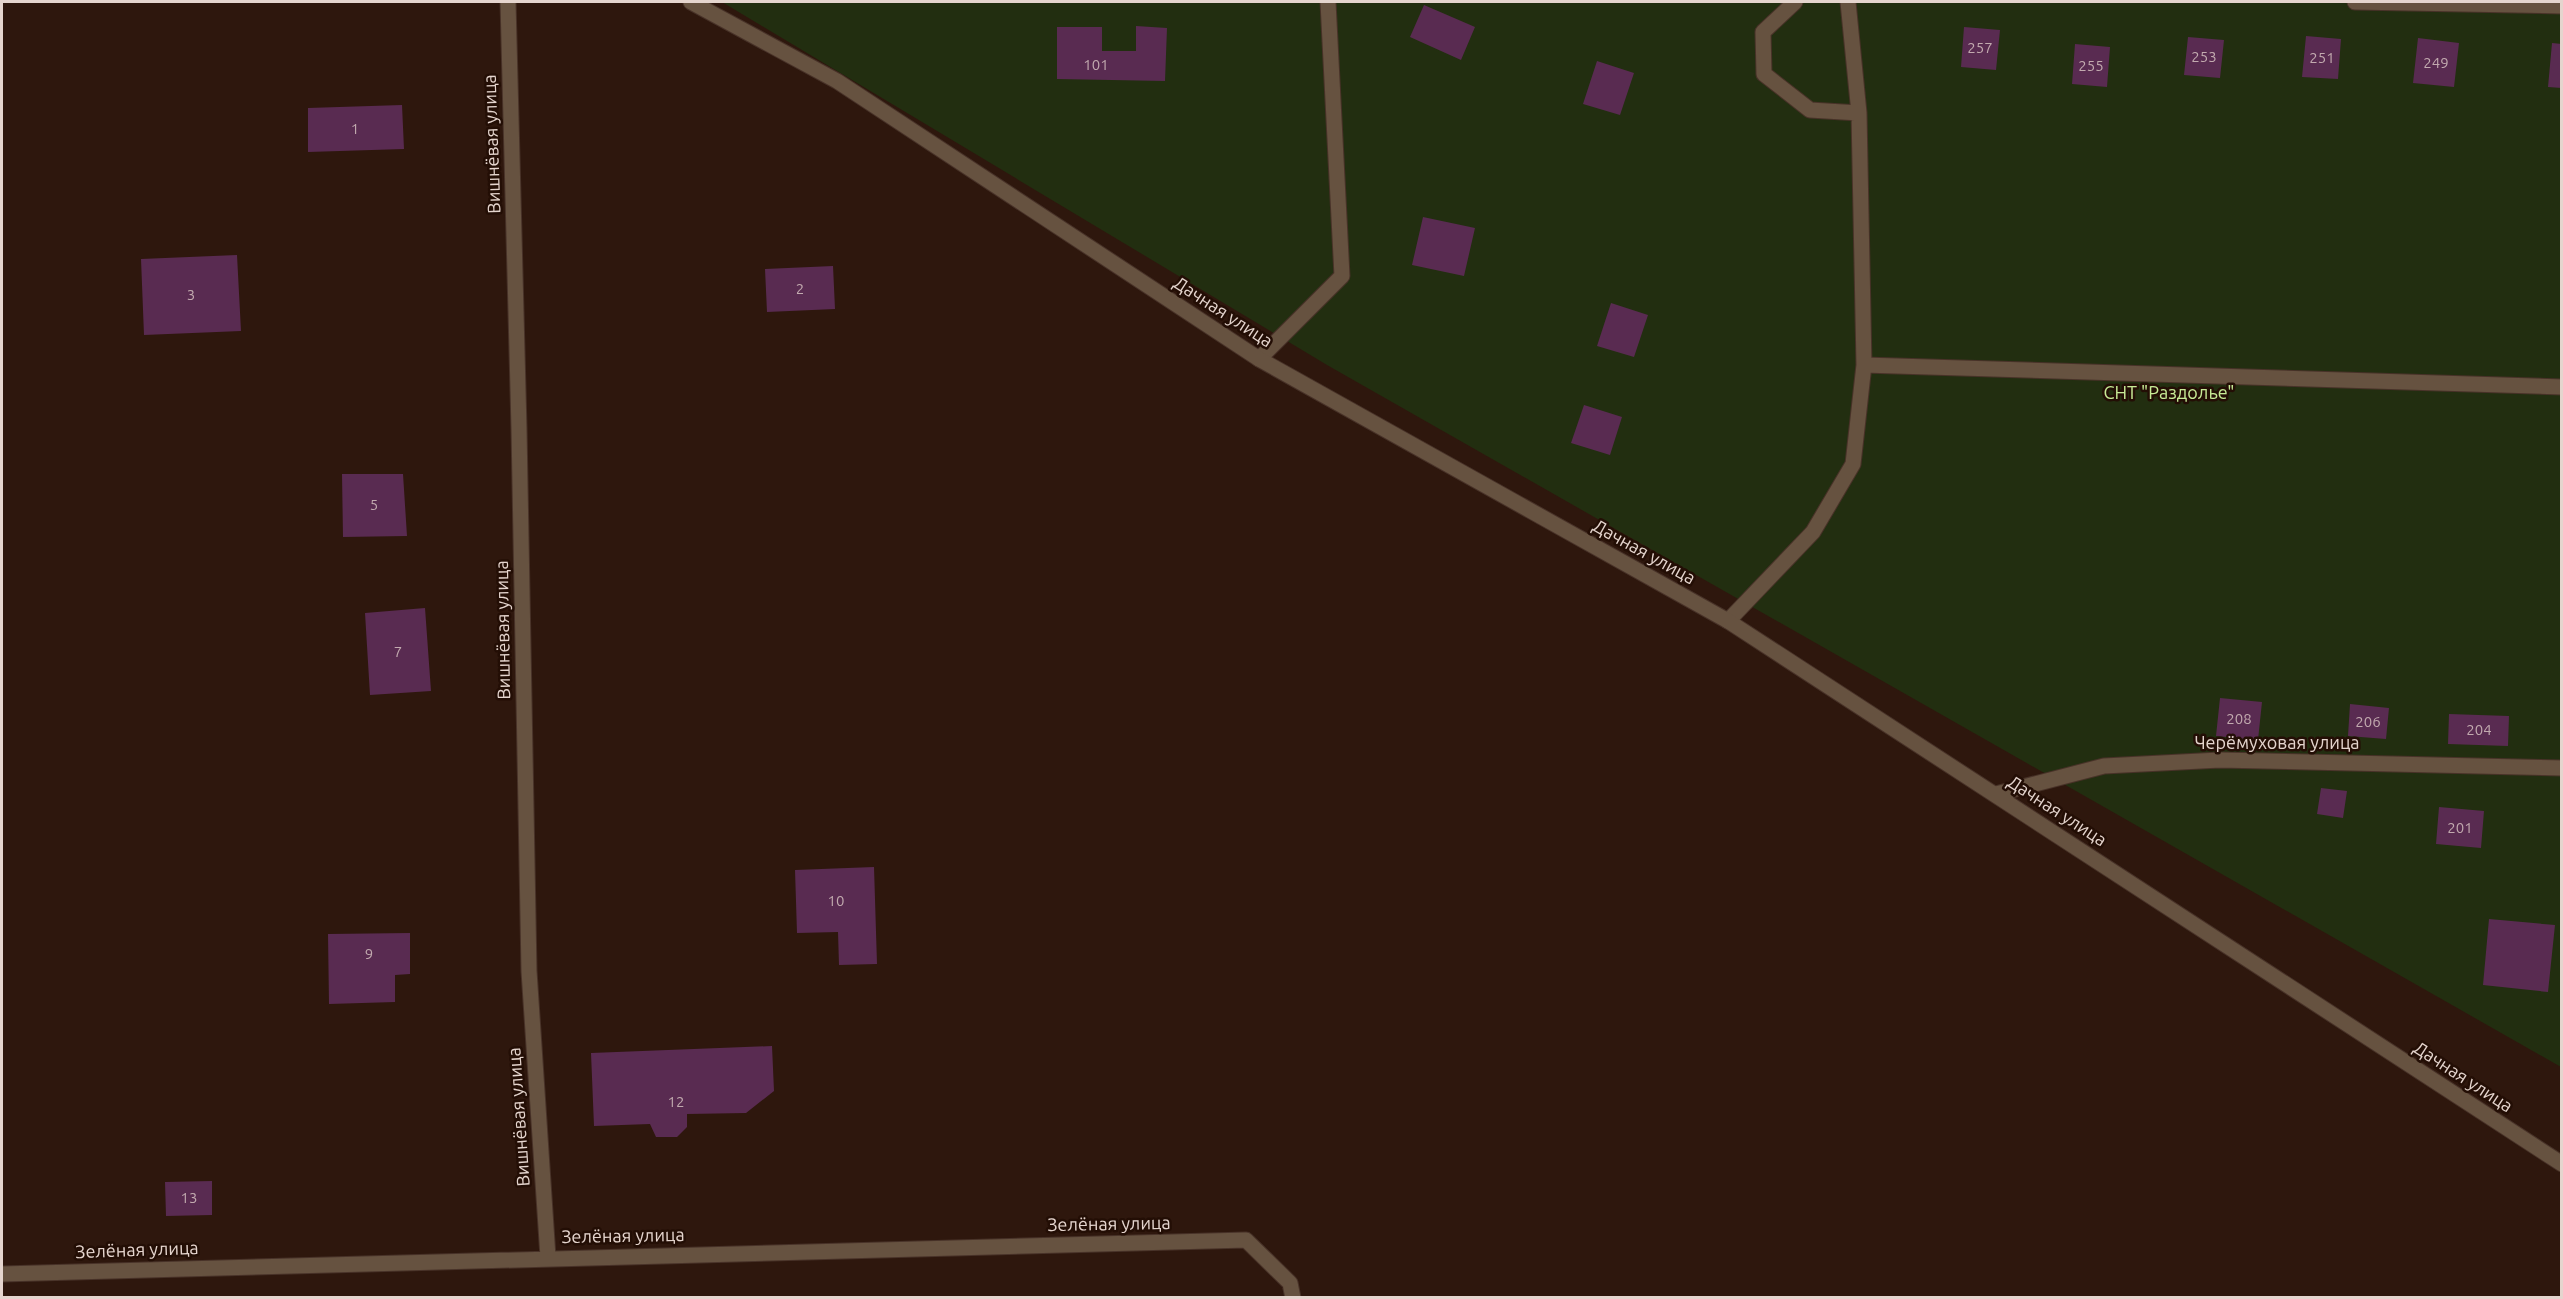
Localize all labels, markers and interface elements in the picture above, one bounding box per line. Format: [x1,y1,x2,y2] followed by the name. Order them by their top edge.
[1967,39,1993,56] house number: 257
[2191,48,2217,65] house number: 253
[2309,49,2335,66] house number: 251
[2423,54,2449,71] house number: 249
[1083,56,1109,73] house number: 101
[2078,57,2104,74] house number: 255
[479,74,503,214] street label: Вишнёвая улица
[351,120,359,137] house number: 1
[1170,272,1277,351] street label: Дачная улица
[796,280,804,297] house number: 2
[187,286,195,303] house number: 3
[2103,382,2235,402] park label: СНТ "Раздолье"
[370,496,378,513] house number: 5
[1590,515,1699,588] street label: Дачная улица
[491,560,513,700] street label: Вишнёвая улица
[394,643,402,660] house number: 7
[2226,710,2252,727] house number: 208
[2355,713,2381,730] house number: 206
[2466,721,2492,738] house number: 204
[2194,732,2360,752] street label: Черёмуховая улица
[2004,771,2111,850] street label: Дачная улица
[2447,819,2473,836] house number: 201
[828,892,844,909] house number: 10
[365,945,373,962] house number: 9
[2410,1037,2517,1116] street label: Дачная улица
[503,1047,533,1187] street label: Вишнёвая улица
[668,1093,684,1110] house number: 12
[181,1189,197,1206] house number: 13
[1047,1212,1171,1234] street label: Зелёная улица
[561,1224,685,1246] street label: Зелёная улица
[75,1237,199,1261] street label: Зелёная улица

